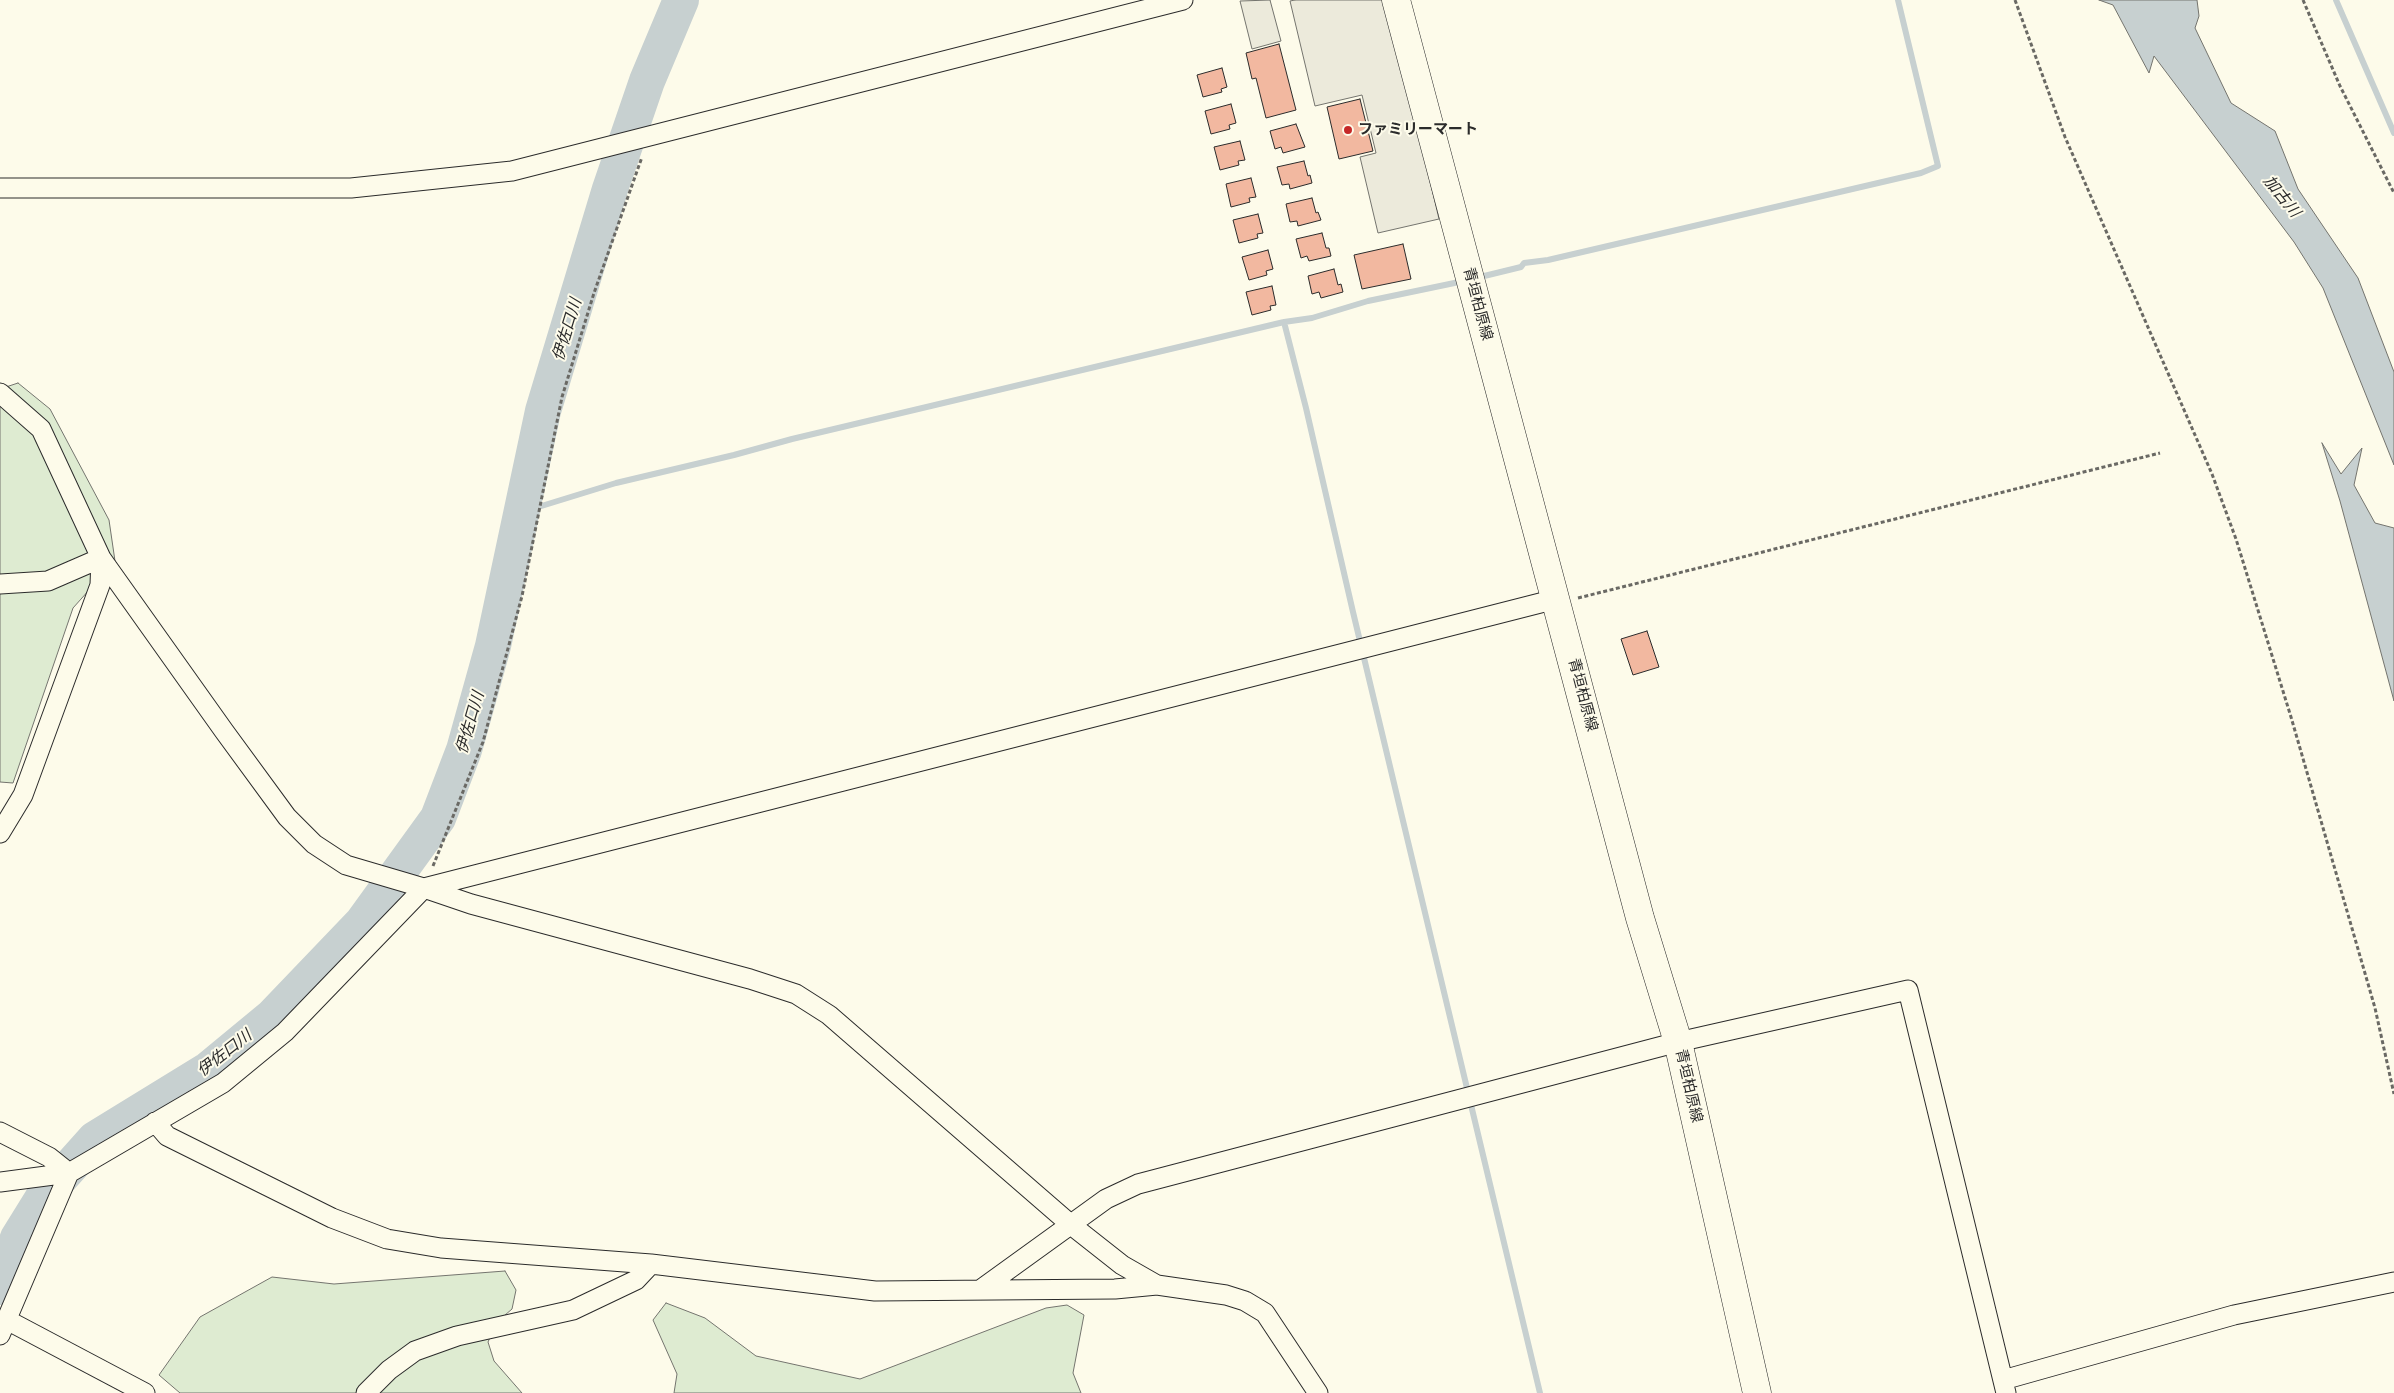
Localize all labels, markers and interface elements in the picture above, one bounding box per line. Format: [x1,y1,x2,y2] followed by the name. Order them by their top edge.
[1358,121,1478,139] place label: ファミリーマート
[1342,124,1354,136] marker: ファミリーマート
[2258,172,2304,222] water label: 加古川
[1459,265,1495,343] street label: 青垣柏原線
[549,297,587,363] water label: 伊佐口川
[1564,656,1600,734] street label: 青垣柏原線
[453,690,489,756] water label: 伊佐口川
[194,1027,256,1081] water label: 伊佐口川
[1671,1047,1705,1125] street label: 青垣柏原線

